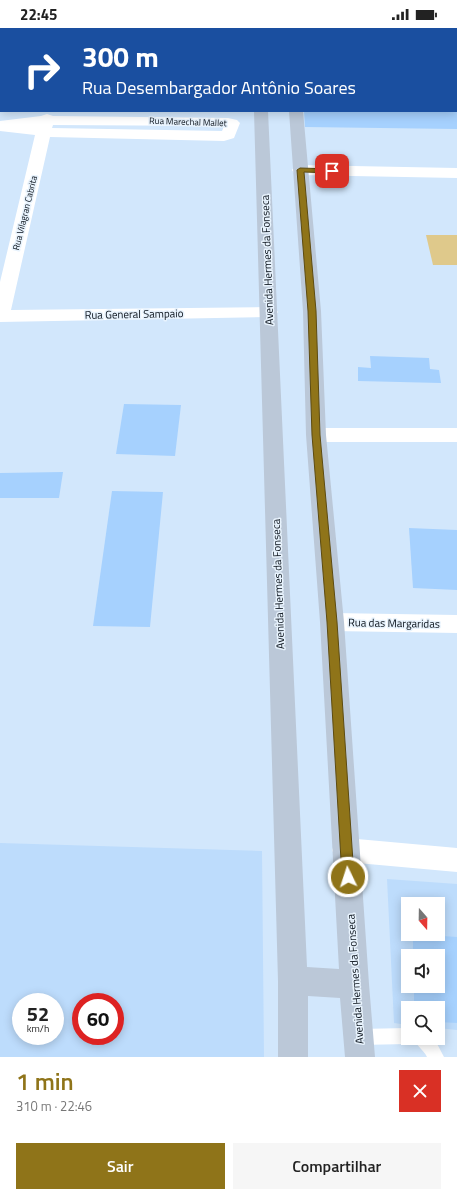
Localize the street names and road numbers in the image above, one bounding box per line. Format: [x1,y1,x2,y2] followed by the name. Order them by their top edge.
[149,114,228,129] street label: Rua Marechal Mallet
[9,174,40,252] street label: Rua Vilagran Cabrita
[257,194,277,325] street label: Avenida Hermes da Fonseca
[84,305,184,323] street label: Rua General Sampaio
[268,518,288,649] street label: Avenida Hermes da Fonseca
[348,614,440,632] street label: Rua das Margaridas
[342,913,368,1045] street label: Avenida Hermes da Fonseca

